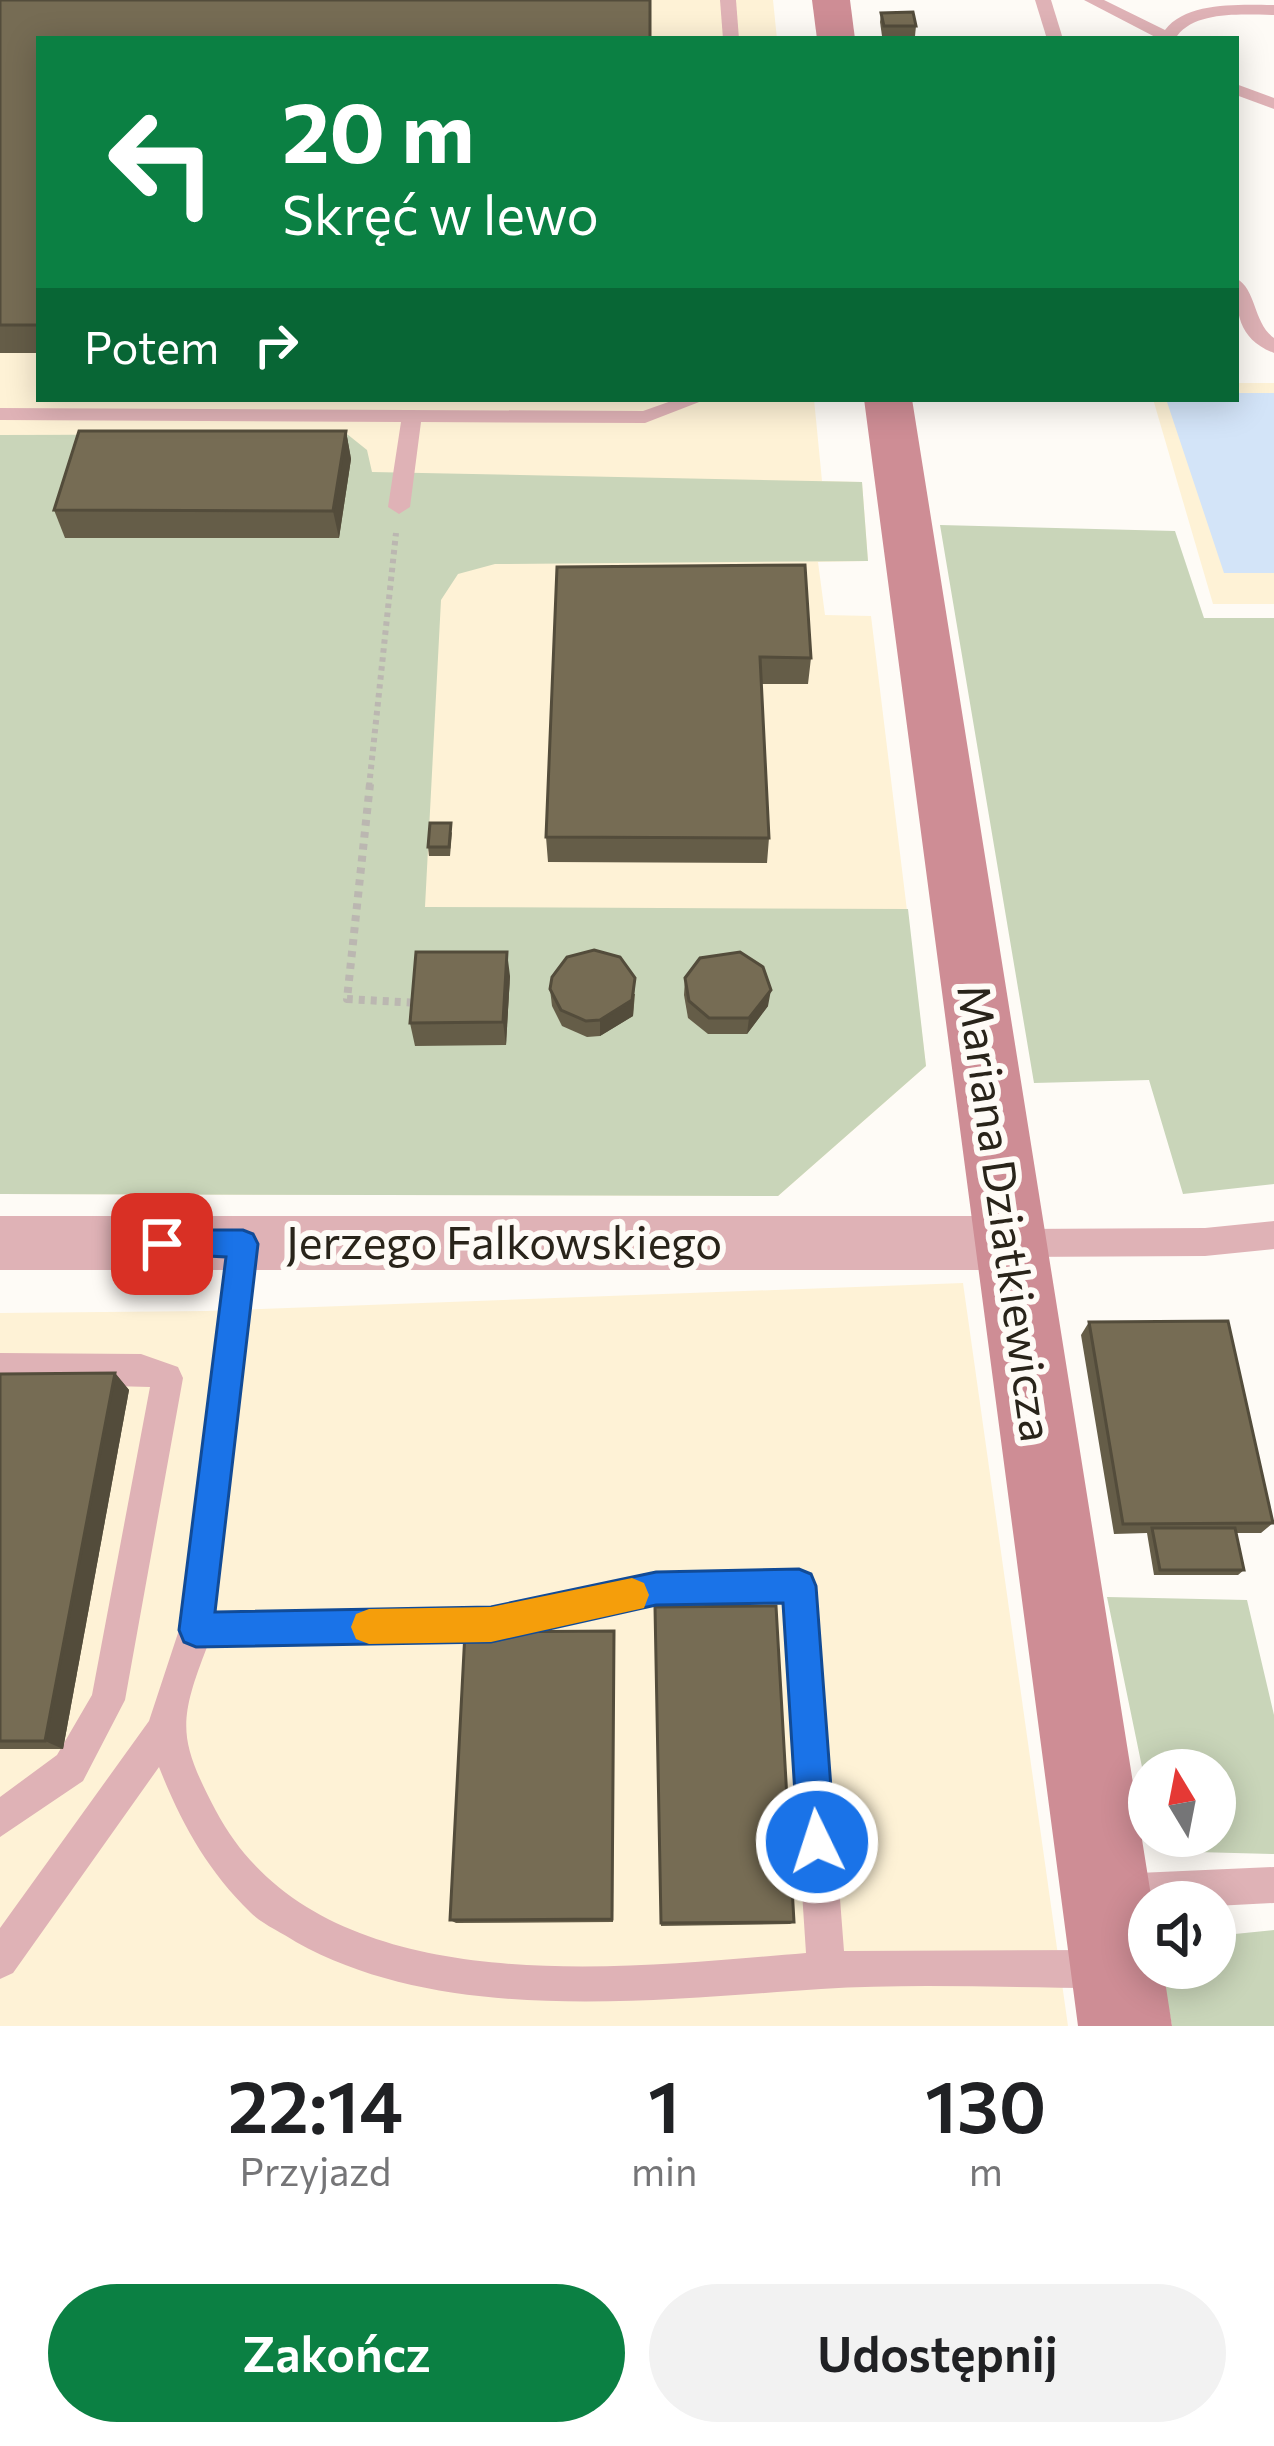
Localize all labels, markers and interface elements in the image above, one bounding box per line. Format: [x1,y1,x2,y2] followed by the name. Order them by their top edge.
[282,78,474,180] text: 20 m
[84,84,240,240] icon: left
[282,180,599,246] text: Skręć w lewo
[243,312,309,378] icon: right
[84,318,219,373] text: Potem
[948,981,1067,1445] street label: Mariana Dziatkiewicza
[111,1193,213,1295] pin
[129,1211,195,1277] icon: arrive
[286,1213,722,1268] street label: Jerzego Falkowskiego
[1128,1749,1236,1857] north arrow
[1128,1749,1236,1989] map controls
[754,1779,880,1905] position arrow
[1128,1881,1236,1989] button: sound
[228,2060,403,2148] text: 22:14
[648,2060,680,2148] text: 1
[925,2060,1046,2148] text: 130
[240,2146,391,2194] text: Przyjazd
[631,2146,697,2194] text: min
[969,2146,1003,2194] text: m
[48,2284,625,2422] button: Zakończ
[649,2284,1226,2422] button: Udostępnij

